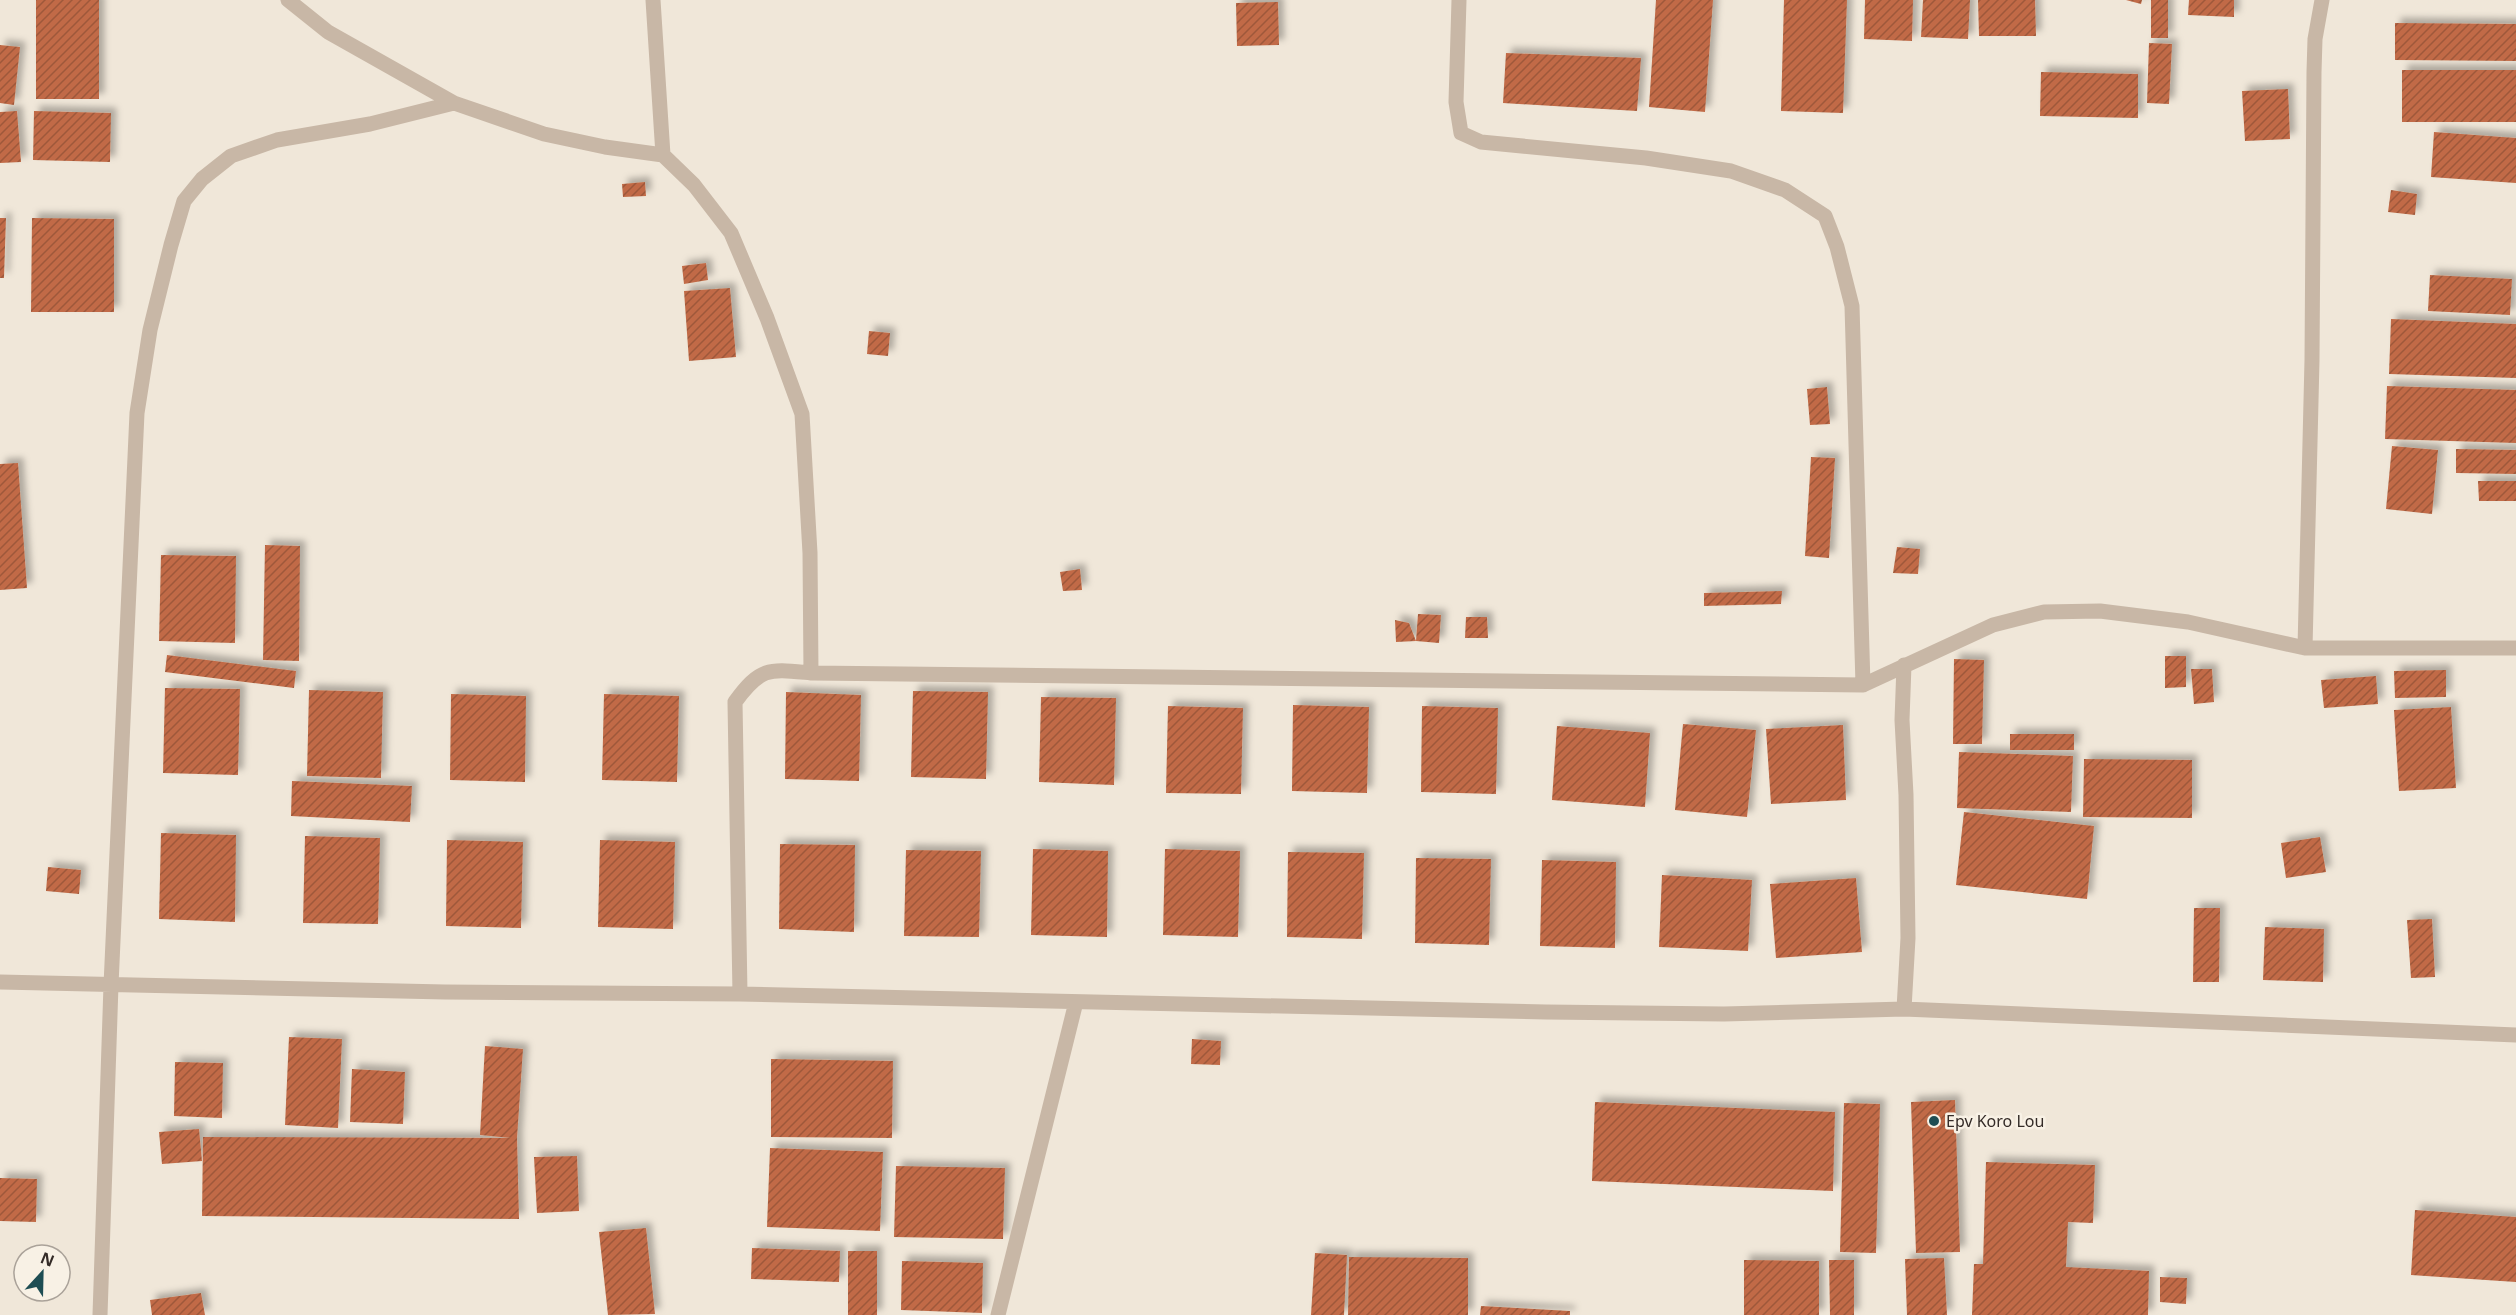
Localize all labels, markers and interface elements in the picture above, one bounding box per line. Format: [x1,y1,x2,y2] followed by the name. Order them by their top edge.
[1946,1110,2044,1132] place label: Epv Koro Lou
[1927,1114,1941,1128] marker: Epv Koro Lou
[12,1243,72,1303] north arrow
[37,1246,58,1272] text: N

